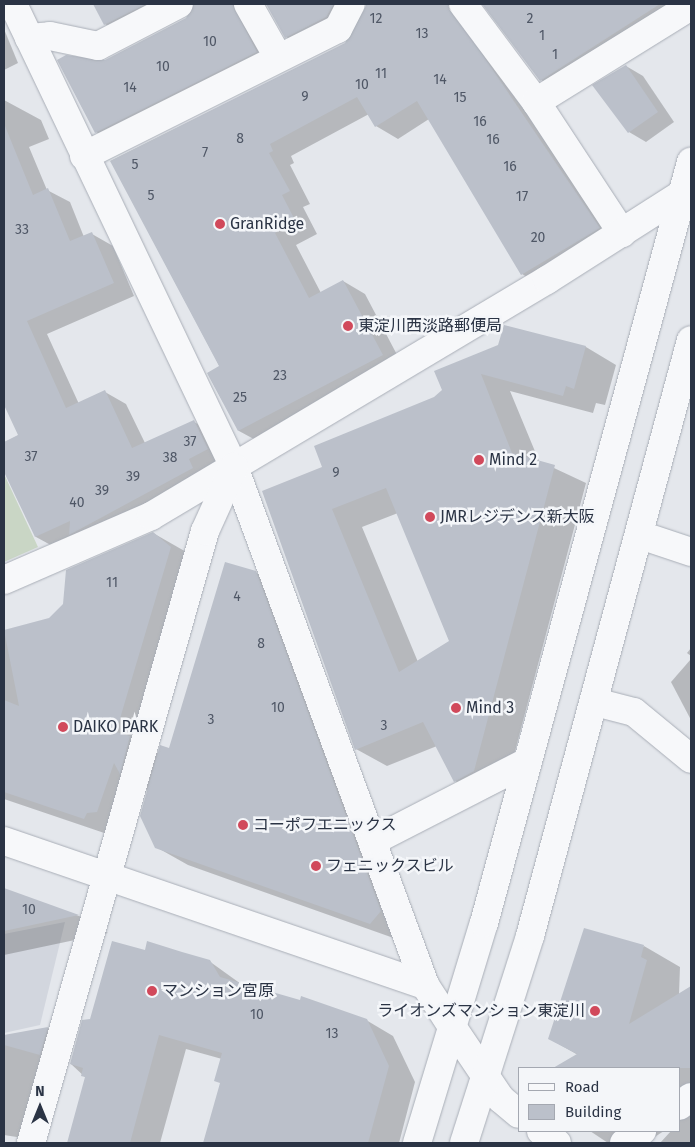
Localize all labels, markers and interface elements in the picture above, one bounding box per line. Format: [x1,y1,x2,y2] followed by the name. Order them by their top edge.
[370,11,382,27] house number: 12
[527,11,533,27] house number: 2
[415,26,429,42] house number: 13
[539,28,545,44] house number: 1
[203,34,217,50] house number: 10
[552,47,558,63] house number: 1
[156,59,170,75] house number: 10
[375,66,387,82] house number: 11
[433,72,447,88] house number: 14
[355,77,369,93] house number: 10
[123,80,137,96] house number: 14
[301,89,309,105] house number: 9
[453,90,467,106] house number: 15
[473,114,487,130] house number: 16
[236,131,244,147] house number: 8
[486,132,500,148] house number: 16
[202,145,208,161] house number: 7
[131,157,139,173] house number: 5
[503,159,517,175] house number: 16
[147,188,155,204] house number: 5
[516,189,528,205] house number: 17
[230,214,304,234] place label: GranRidge
[214,218,226,230] marker: GranRidge
[15,222,29,238] house number: 33
[531,230,545,246] house number: 20
[358,316,502,336] place label: 東淀川西淡路郵便局
[342,320,354,332] marker: 東淀川西淡路郵便局
[273,368,287,384] house number: 23
[233,390,247,406] house number: 25
[183,434,197,450] house number: 37
[24,449,38,465] house number: 37
[163,450,177,466] house number: 38
[489,450,537,470] place label: Mind 2
[473,454,485,466] marker: Mind 2
[332,465,340,481] house number: 9
[126,469,140,485] house number: 39
[95,483,109,499] house number: 39
[69,495,85,511] house number: 40
[440,507,595,527] place label: JMRレジデンス新大阪
[424,511,436,523] marker: JMRレジデンス新大阪
[106,575,118,591] house number: 11
[233,589,241,605] house number: 4
[257,636,265,652] house number: 8
[466,698,514,718] place label: Mind 3
[271,700,285,716] house number: 10
[450,702,462,714] marker: Mind 3
[208,712,214,728] house number: 3
[73,717,158,737] place label: DAIKO PARK
[381,718,387,734] house number: 3
[57,721,69,733] marker: DAIKO PARK
[253,815,397,835] place label: コーポフエニックス
[237,819,249,831] marker: コーポフエニックス
[326,856,454,876] place label: フェニックスビル
[310,860,322,872] marker: フェニックスビル
[22,902,36,918] house number: 10
[162,981,274,1001] place label: マンション宮原
[146,985,158,997] marker: マンション宮原
[377,1001,585,1021] place label: ライオンズマンション東淀川
[589,1005,601,1017] marker: ライオンズマンション東淀川
[250,1007,264,1023] house number: 10
[325,1026,339,1042] house number: 13
[518,1067,680,1132] legend
[565,1078,600,1096] text: Road
[15,1082,65,1132] north arrow
[35,1083,45,1100] text: N
[565,1103,621,1121] text: Building

